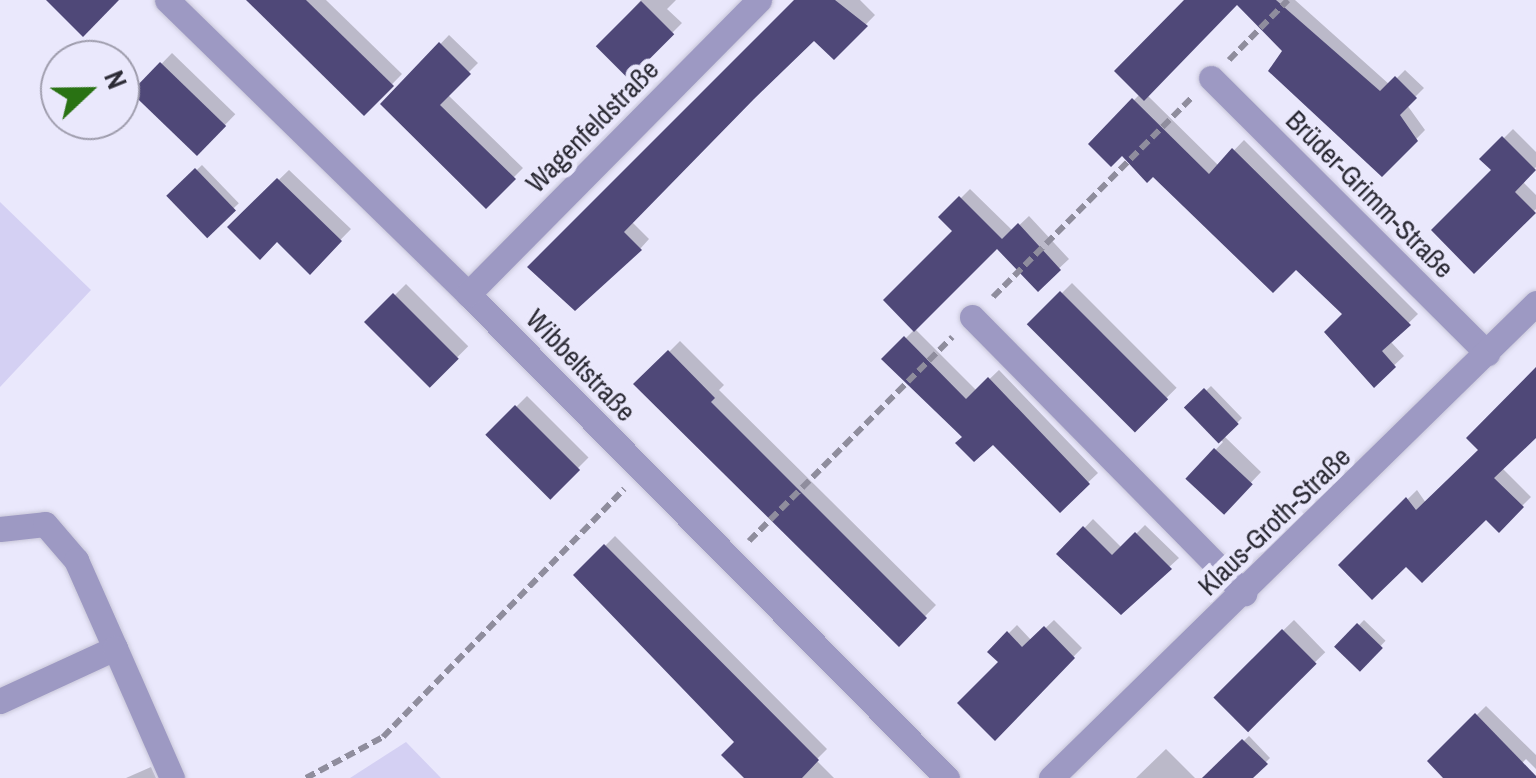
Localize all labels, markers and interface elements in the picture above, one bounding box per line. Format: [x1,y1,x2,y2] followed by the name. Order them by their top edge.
[40,40,140,140] north arrow
[519,53,665,199] street label: Wagenfeldstraße
[95,65,137,94] text: N
[1279,103,1461,285] street label: Brüder-Grimm-Straße
[519,302,643,428] street label: Wibbeltstraße
[1191,440,1357,602] street label: Klaus-Groth-Straße

